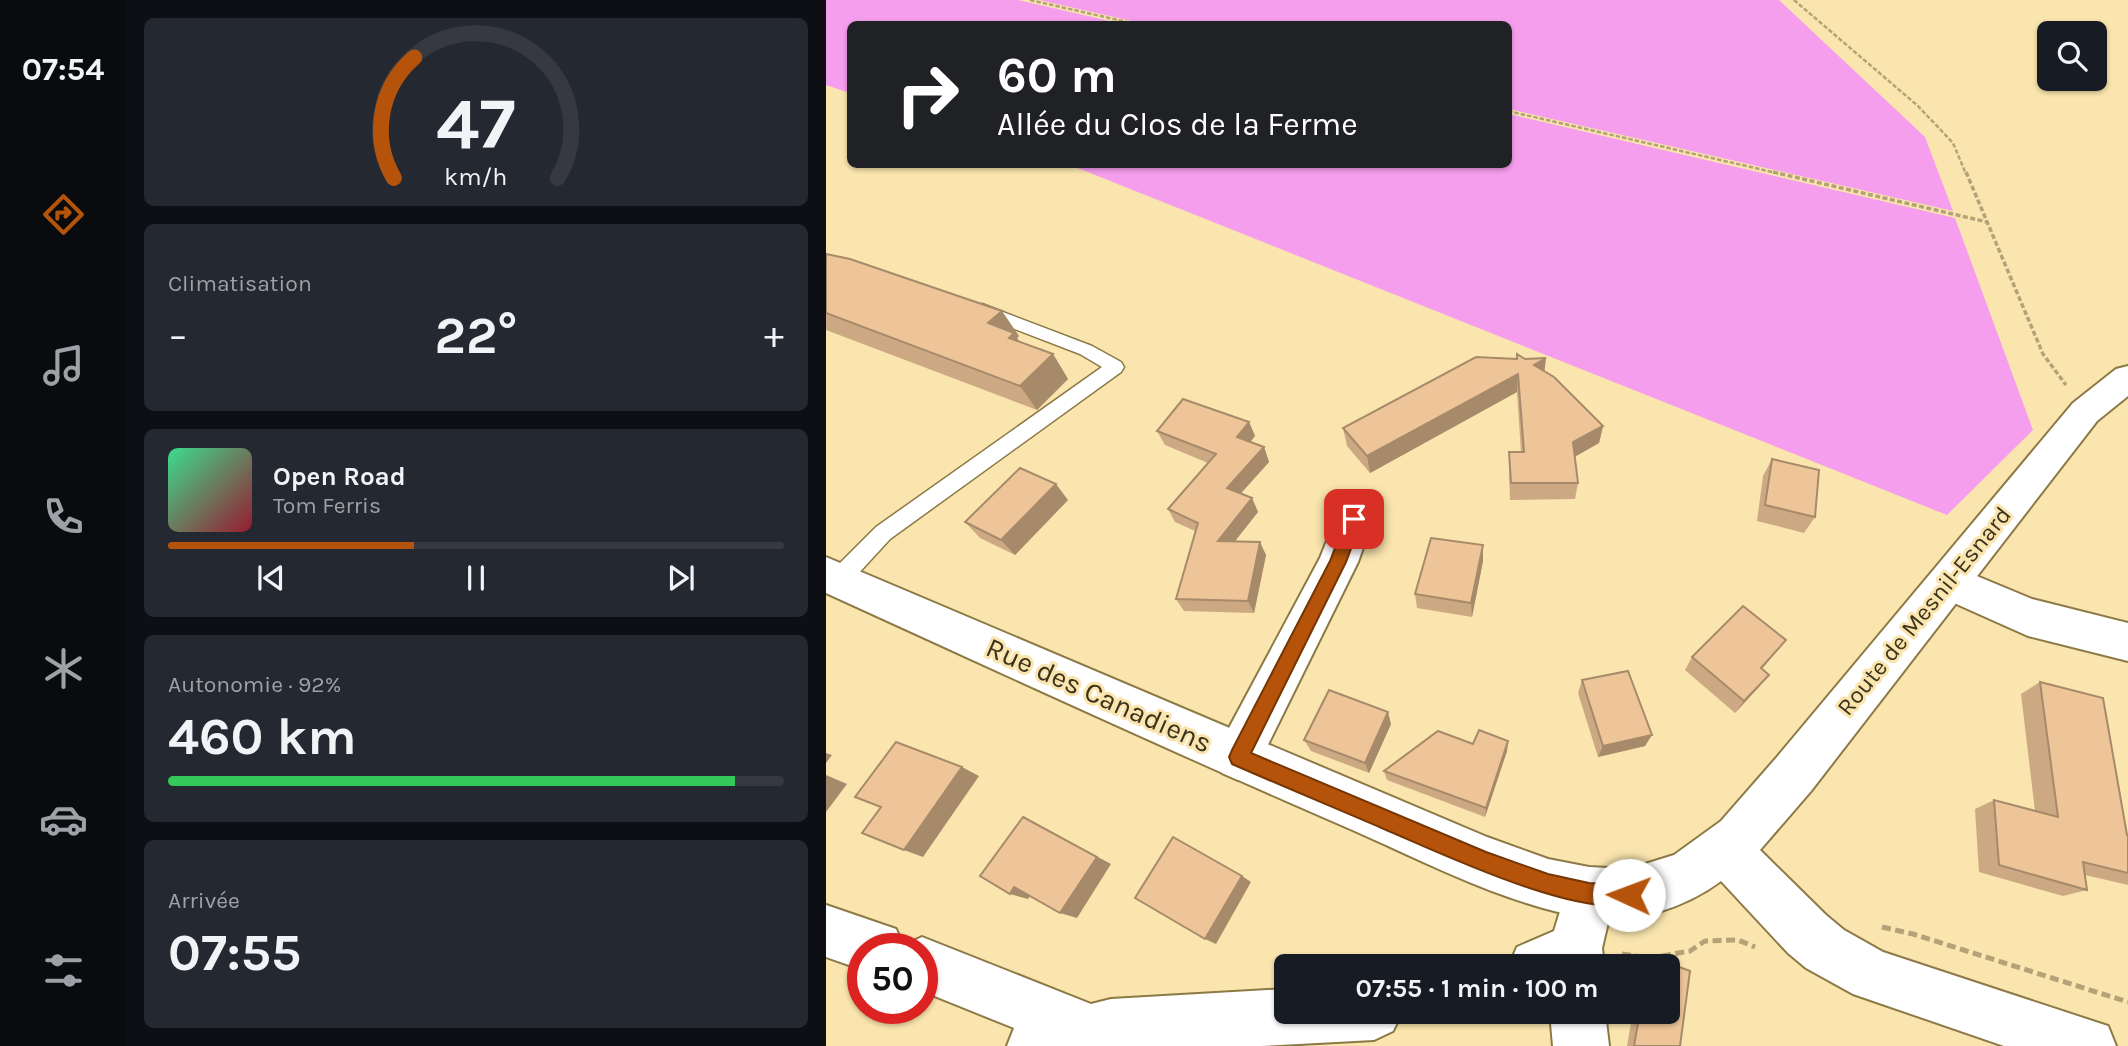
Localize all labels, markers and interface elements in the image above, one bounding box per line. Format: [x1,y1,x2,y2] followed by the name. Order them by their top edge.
[2037,21,2107,91] map controls
[2037,21,2107,91] button: search
[997,47,1117,104] text: 60 m
[882,49,973,140] icon: right
[22,51,104,88] text: 07:54
[436,81,516,166] text: 47
[997,106,1358,143] text: Allée du Clos de la Ferme
[444,162,508,191] text: km/h
[39,190,88,239] icon: directions
[168,270,312,297] text: Climatisation
[434,305,518,366] text: 22°
[168,313,188,358] text: −
[764,313,784,358] text: +
[39,341,88,390] icon: music
[273,461,406,492] text: Open Road
[1324,489,1384,549] pin
[39,492,88,541] icon: phone
[273,492,381,519] text: Tom Ferris
[1335,500,1373,538] icon: arrive
[1831,501,2017,721] street label: Route de Mesnil-Esnard
[252,559,290,597] icon: previous
[457,559,495,597] icon: pause
[662,559,700,597] icon: next
[981,630,1217,760] street label: Rue des Canadiens
[39,644,88,693] icon: climate
[168,671,341,698] text: Autonomie · 92%
[168,706,357,767] text: 460 km
[39,795,88,844] icon: car
[1592,858,1666,932] position arrow
[168,887,240,914] text: Arrivée
[168,922,301,983] text: 07:55
[847,933,938,1024] speed limit sign: 50
[39,946,88,995] icon: filters
[1356,973,1598,1004] text: 07:55 · 1 min · 100 m

